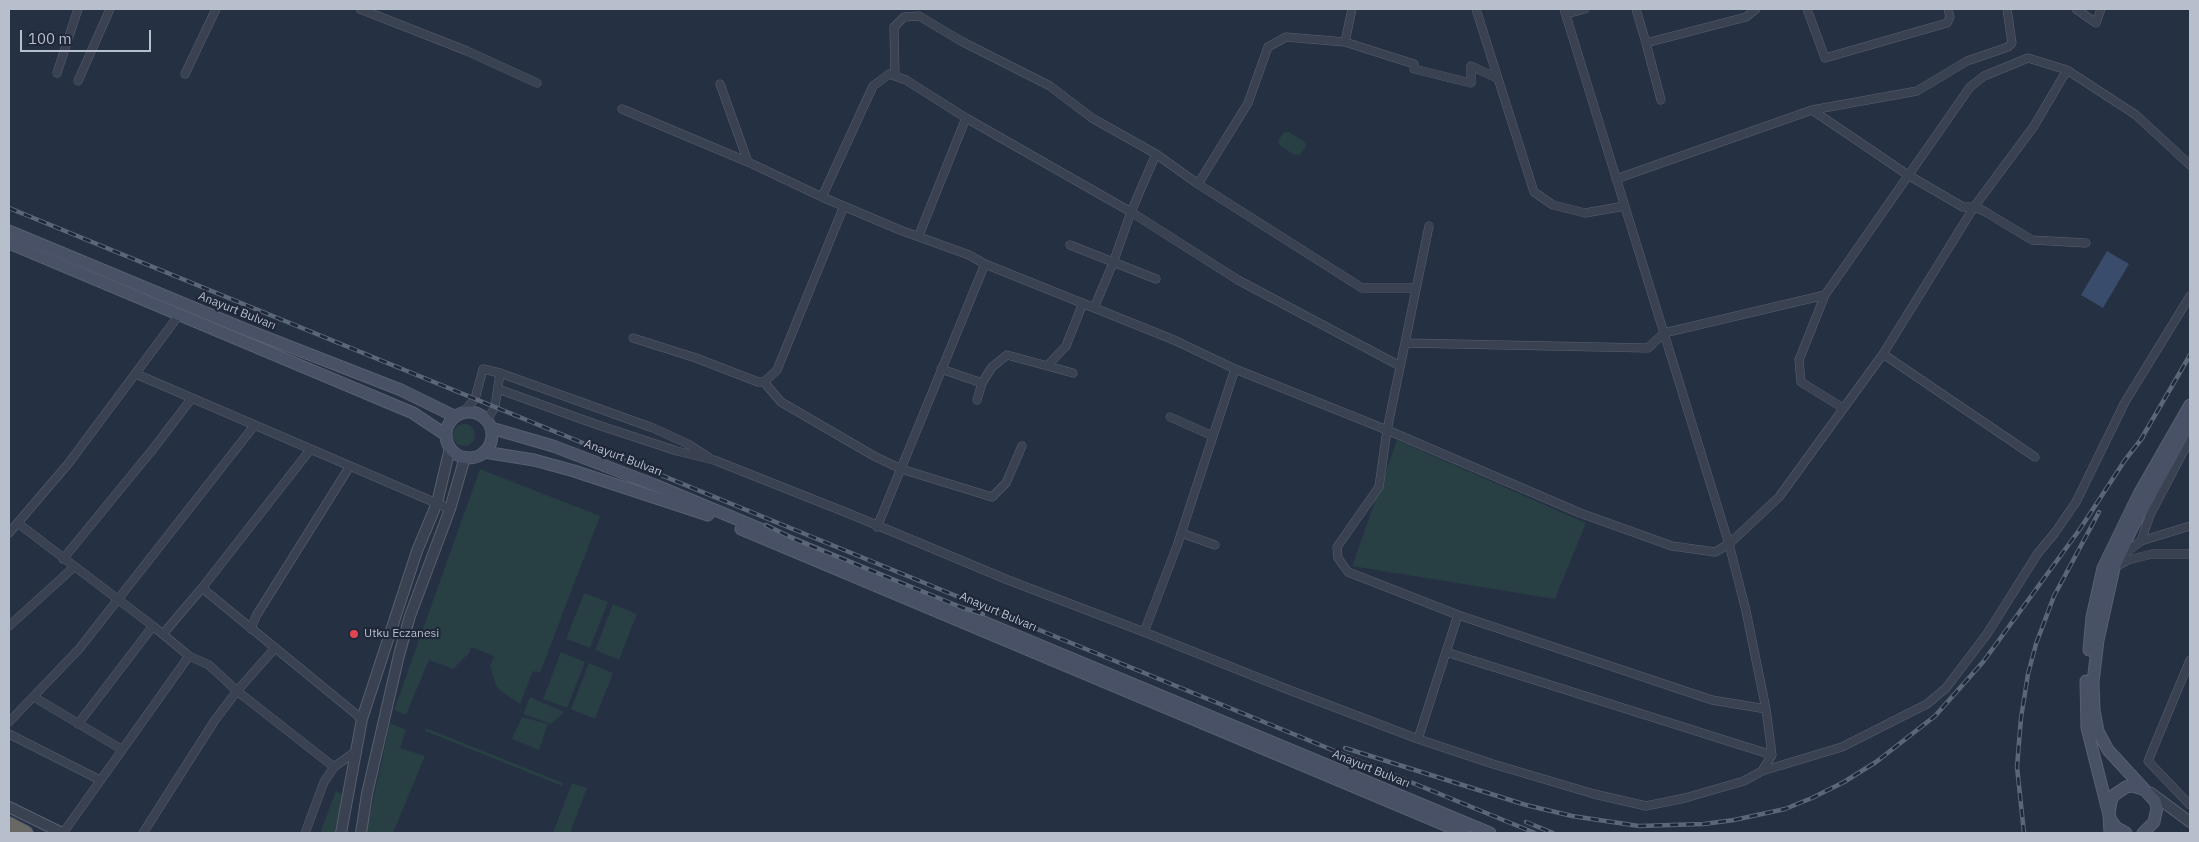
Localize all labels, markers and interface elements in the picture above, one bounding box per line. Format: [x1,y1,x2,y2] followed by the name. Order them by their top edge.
[22,20,154,52] scale bar
[28,29,72,48] text: 100 m
[196,289,278,333] street label: Anayurt Bulvarı
[582,436,664,480] street label: Anayurt Bulvarı
[957,589,1039,635] street label: Anayurt Bulvarı
[364,627,439,641] place label: Utku Eczanesi
[348,628,360,640] marker: Utku Eczanesi
[1330,747,1412,791] street label: Anayurt Bulvarı

